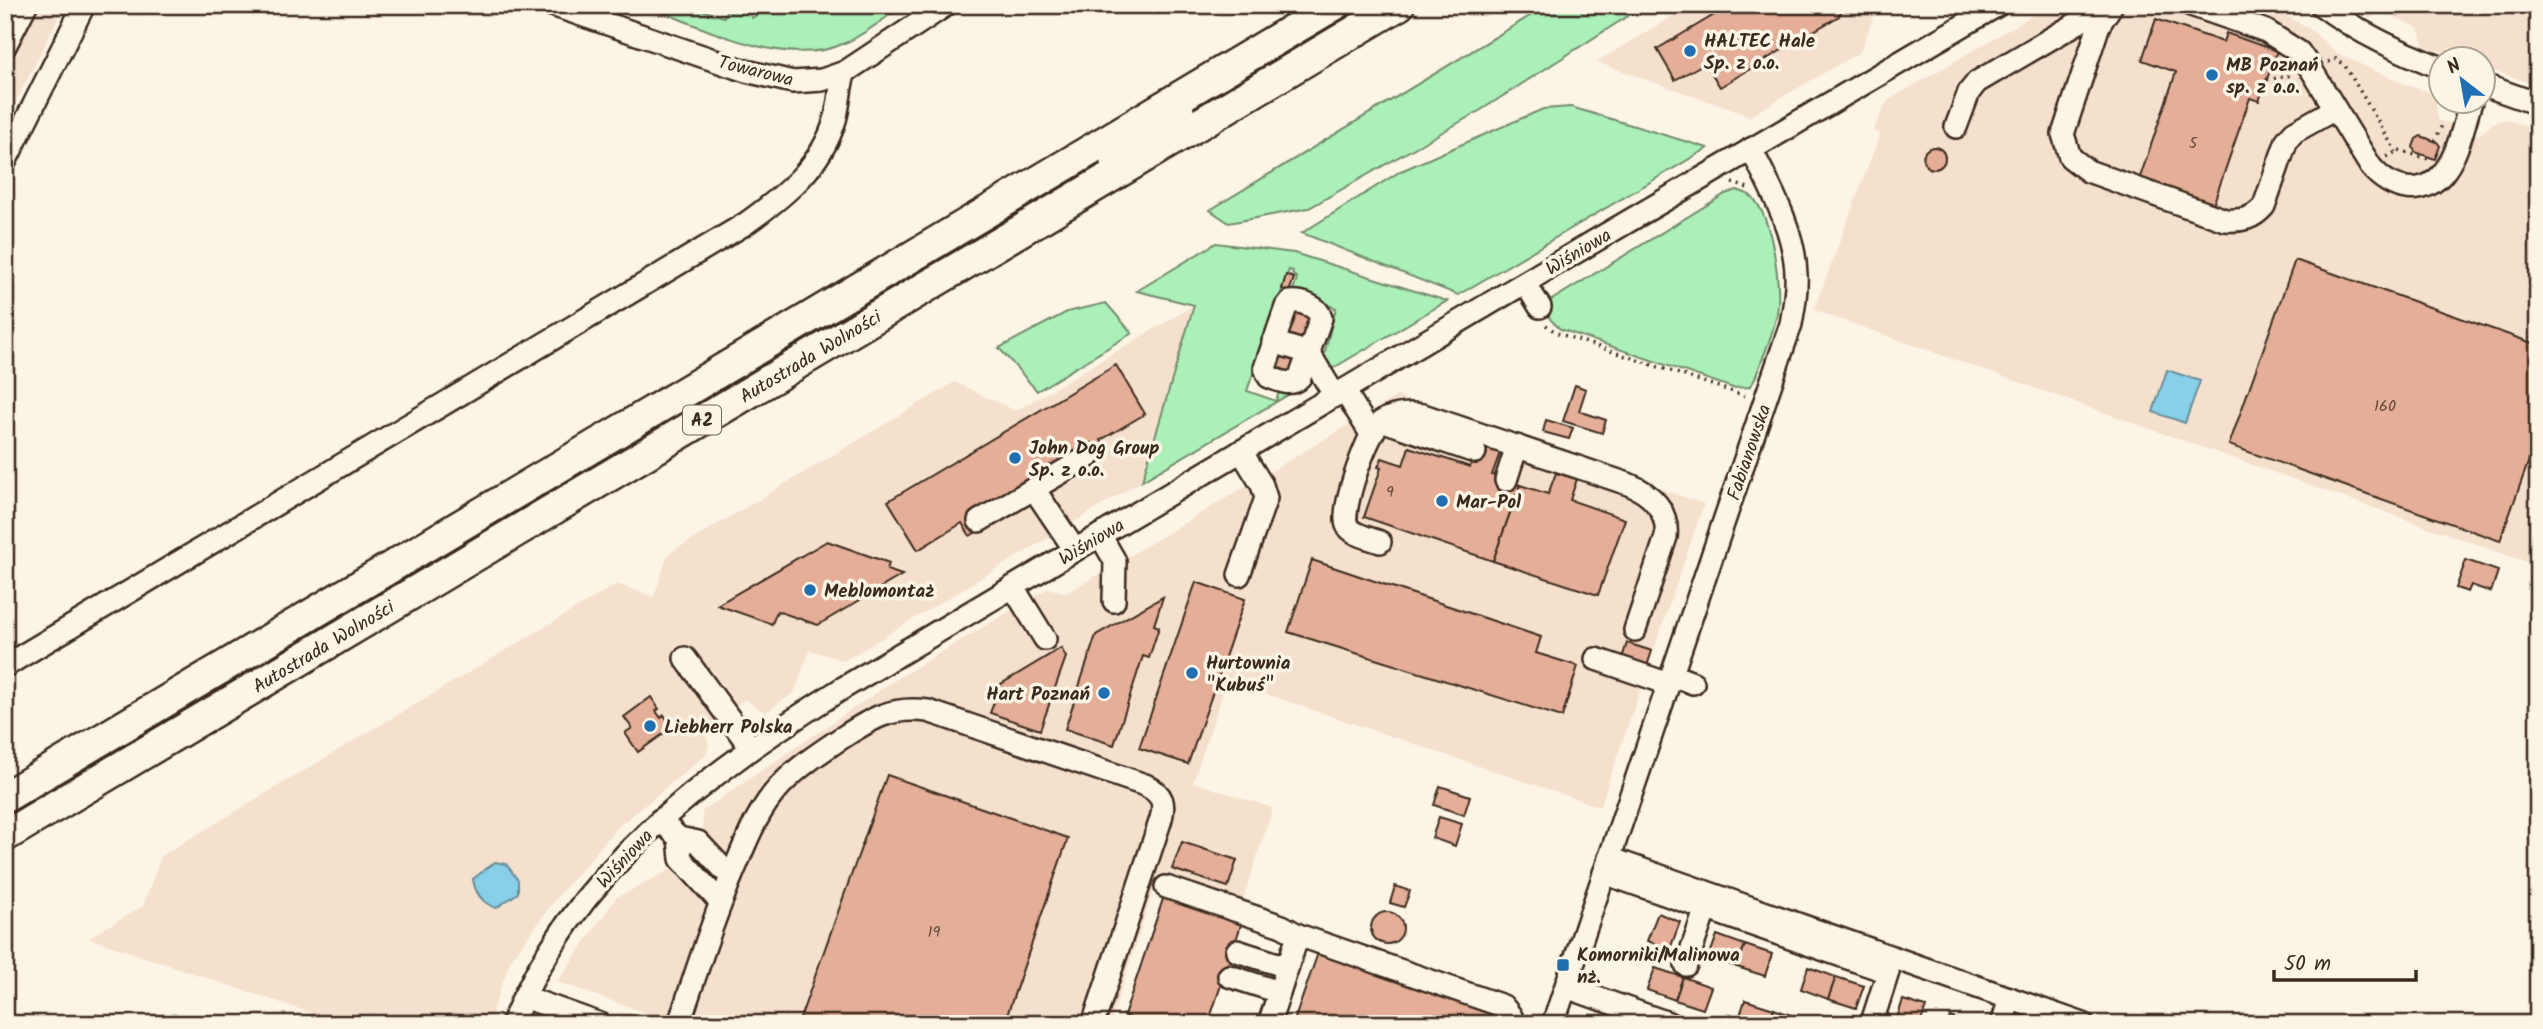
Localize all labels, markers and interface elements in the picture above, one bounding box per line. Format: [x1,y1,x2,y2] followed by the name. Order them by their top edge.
[1704,27,1815,79] place label: HALTEC Hale Sp. z o.o.
[1682,43,1698,59] marker: HALTEC Hale Sp. z o.o.
[2428,46,2498,116] north arrow
[714,48,797,96] street label: Towarowa
[2226,51,2318,103] place label: MB Poznań sp. z o.o.
[2441,51,2467,83] text: N
[2204,67,2220,83] marker: MB Poznań sp. z o.o.
[2189,131,2199,156] house number: 5
[1540,221,1618,284] street label: Wiśniowa
[734,303,889,412] street label: Autostrada Wolności
[2374,394,2396,419] house number: 160
[1719,401,1780,505] street label: Fabianowska
[683,406,721,434] road number: A2
[1029,434,1160,486] place label: John Dog Group Sp. z o.o.
[1007,450,1023,466] marker: John Dog Group Sp. z o.o.
[1386,480,1394,505] house number: 9
[1456,488,1522,518] place label: Mar-Pol
[1434,493,1450,509] marker: Mar-Pol
[1053,511,1131,574] street label: Wiśniowa
[824,577,934,607] place label: Meblomontaż
[802,582,818,598] marker: Meblomontaż
[247,593,402,702] street label: Autostrada Wolności
[1206,649,1291,701] place label: Hurtownia "Kubuś"
[1184,665,1200,681] marker: Hurtownia "Kubuś"
[986,680,1090,710] place label: Hart Poznań
[1096,685,1112,701] marker: Hart Poznań
[664,713,793,743] place label: Liebherr Polska
[642,718,658,734] marker: Liebherr Polska
[590,823,661,896] street label: Wiśniowa
[928,920,941,945] house number: 19
[2274,938,2415,982] scale bar
[1577,941,1740,993] place label: Komorniki/Malinowa nż.
[2284,948,2331,981] text: 50 m
[1555,957,1571,973] marker: Komorniki/Malinowa nż.

